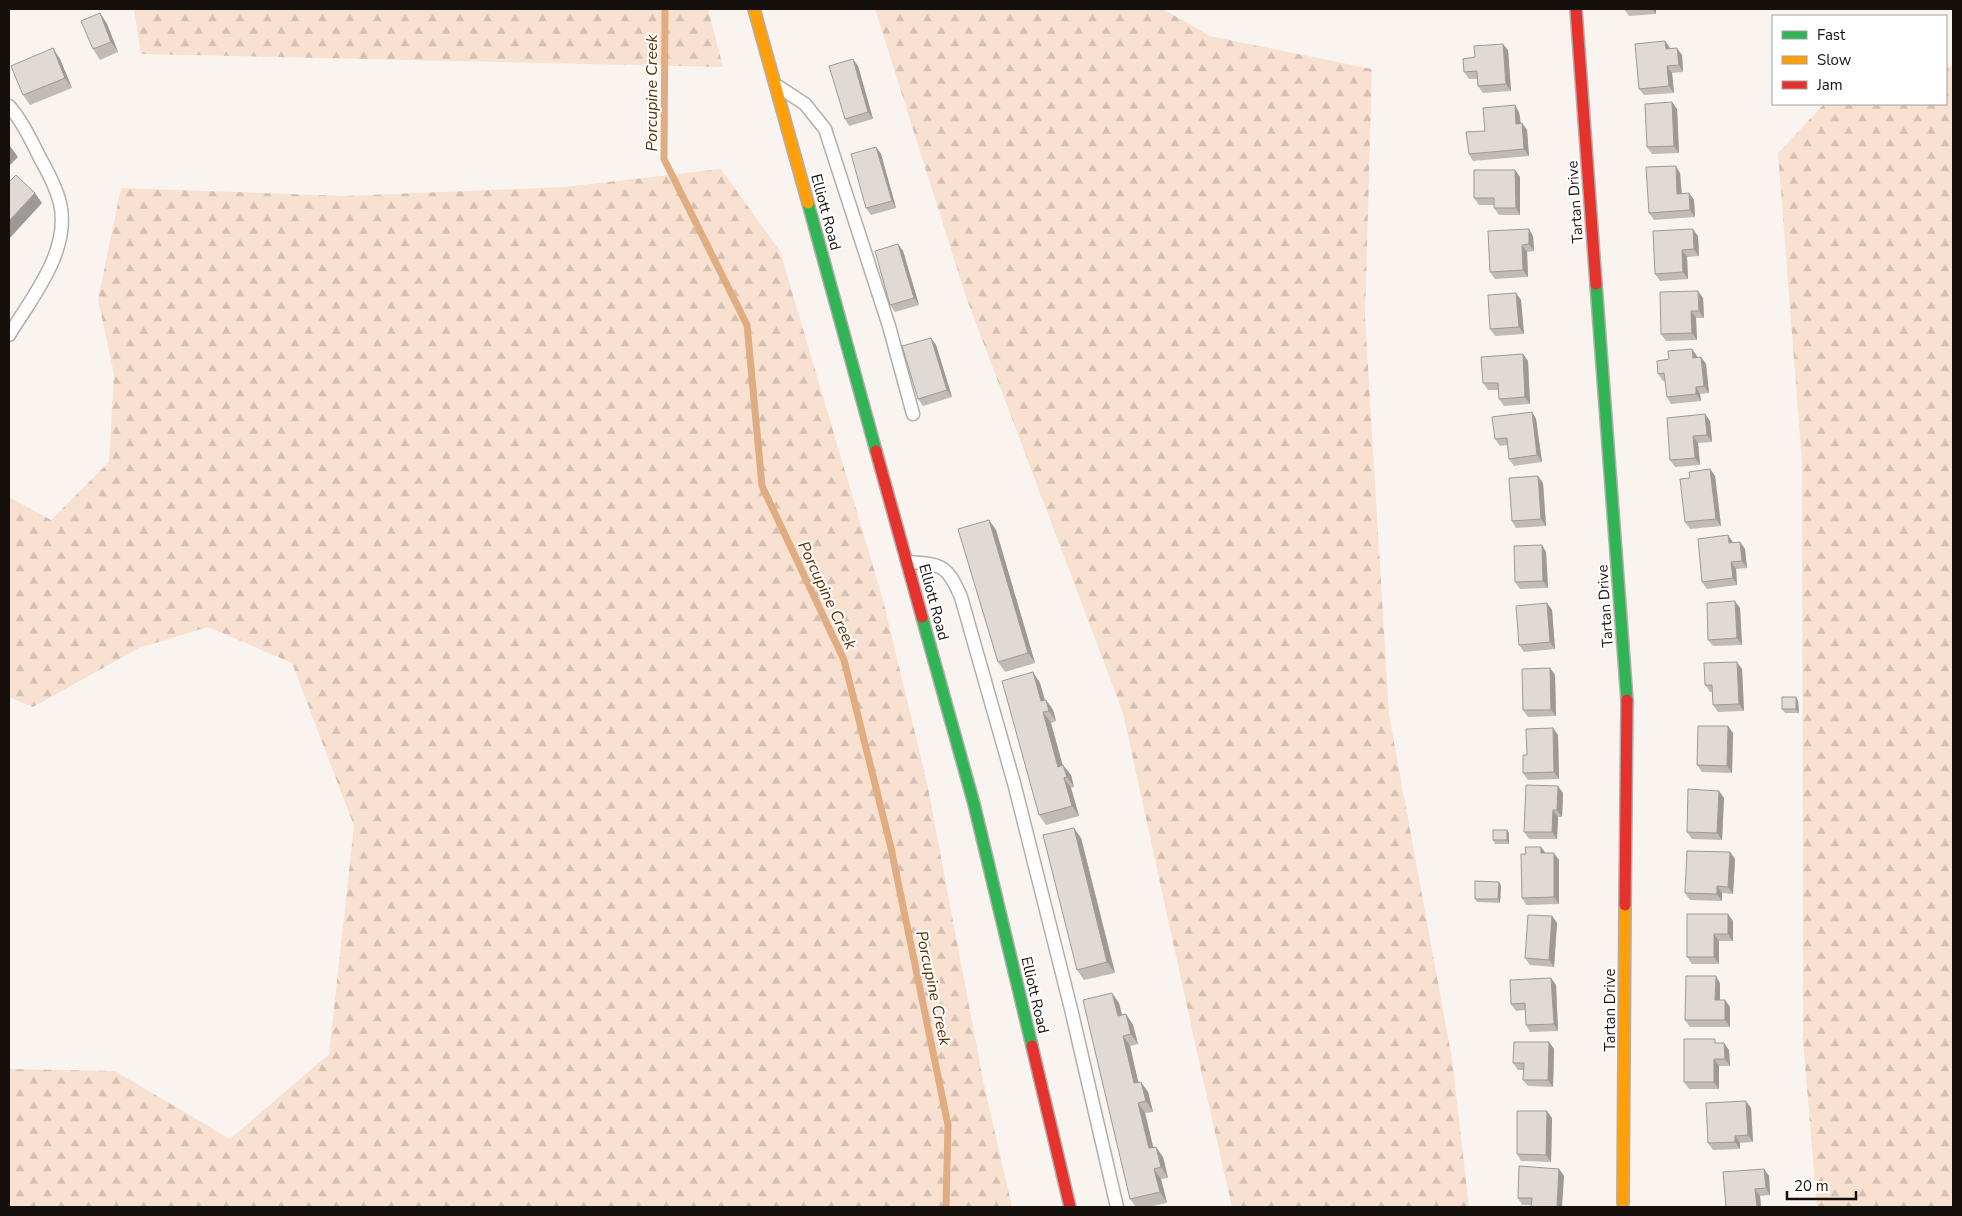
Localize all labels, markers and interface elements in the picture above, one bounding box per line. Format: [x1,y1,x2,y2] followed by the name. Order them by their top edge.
[1772,15,1947,105] legend
[1817,25,1846,45] text: Fast
[641,34,663,151] water label: Porcupine Creek
[1817,50,1852,70] text: Slow
[1816,75,1843,95] text: Jam
[1562,160,1588,244] street label: Tartan Drive
[806,172,846,252] street label: Elliott Road
[792,538,862,654] water label: Porcupine Creek
[914,562,954,642] street label: Elliott Road
[1592,564,1618,648] street label: Tartan Drive
[910,929,956,1049] water label: Porcupine Creek
[1016,955,1054,1035] street label: Elliott Road
[1600,969,1620,1051] street label: Tartan Drive
[1787,1168,1856,1200] scale bar
[1794,1176,1829,1196] text: 20 m

